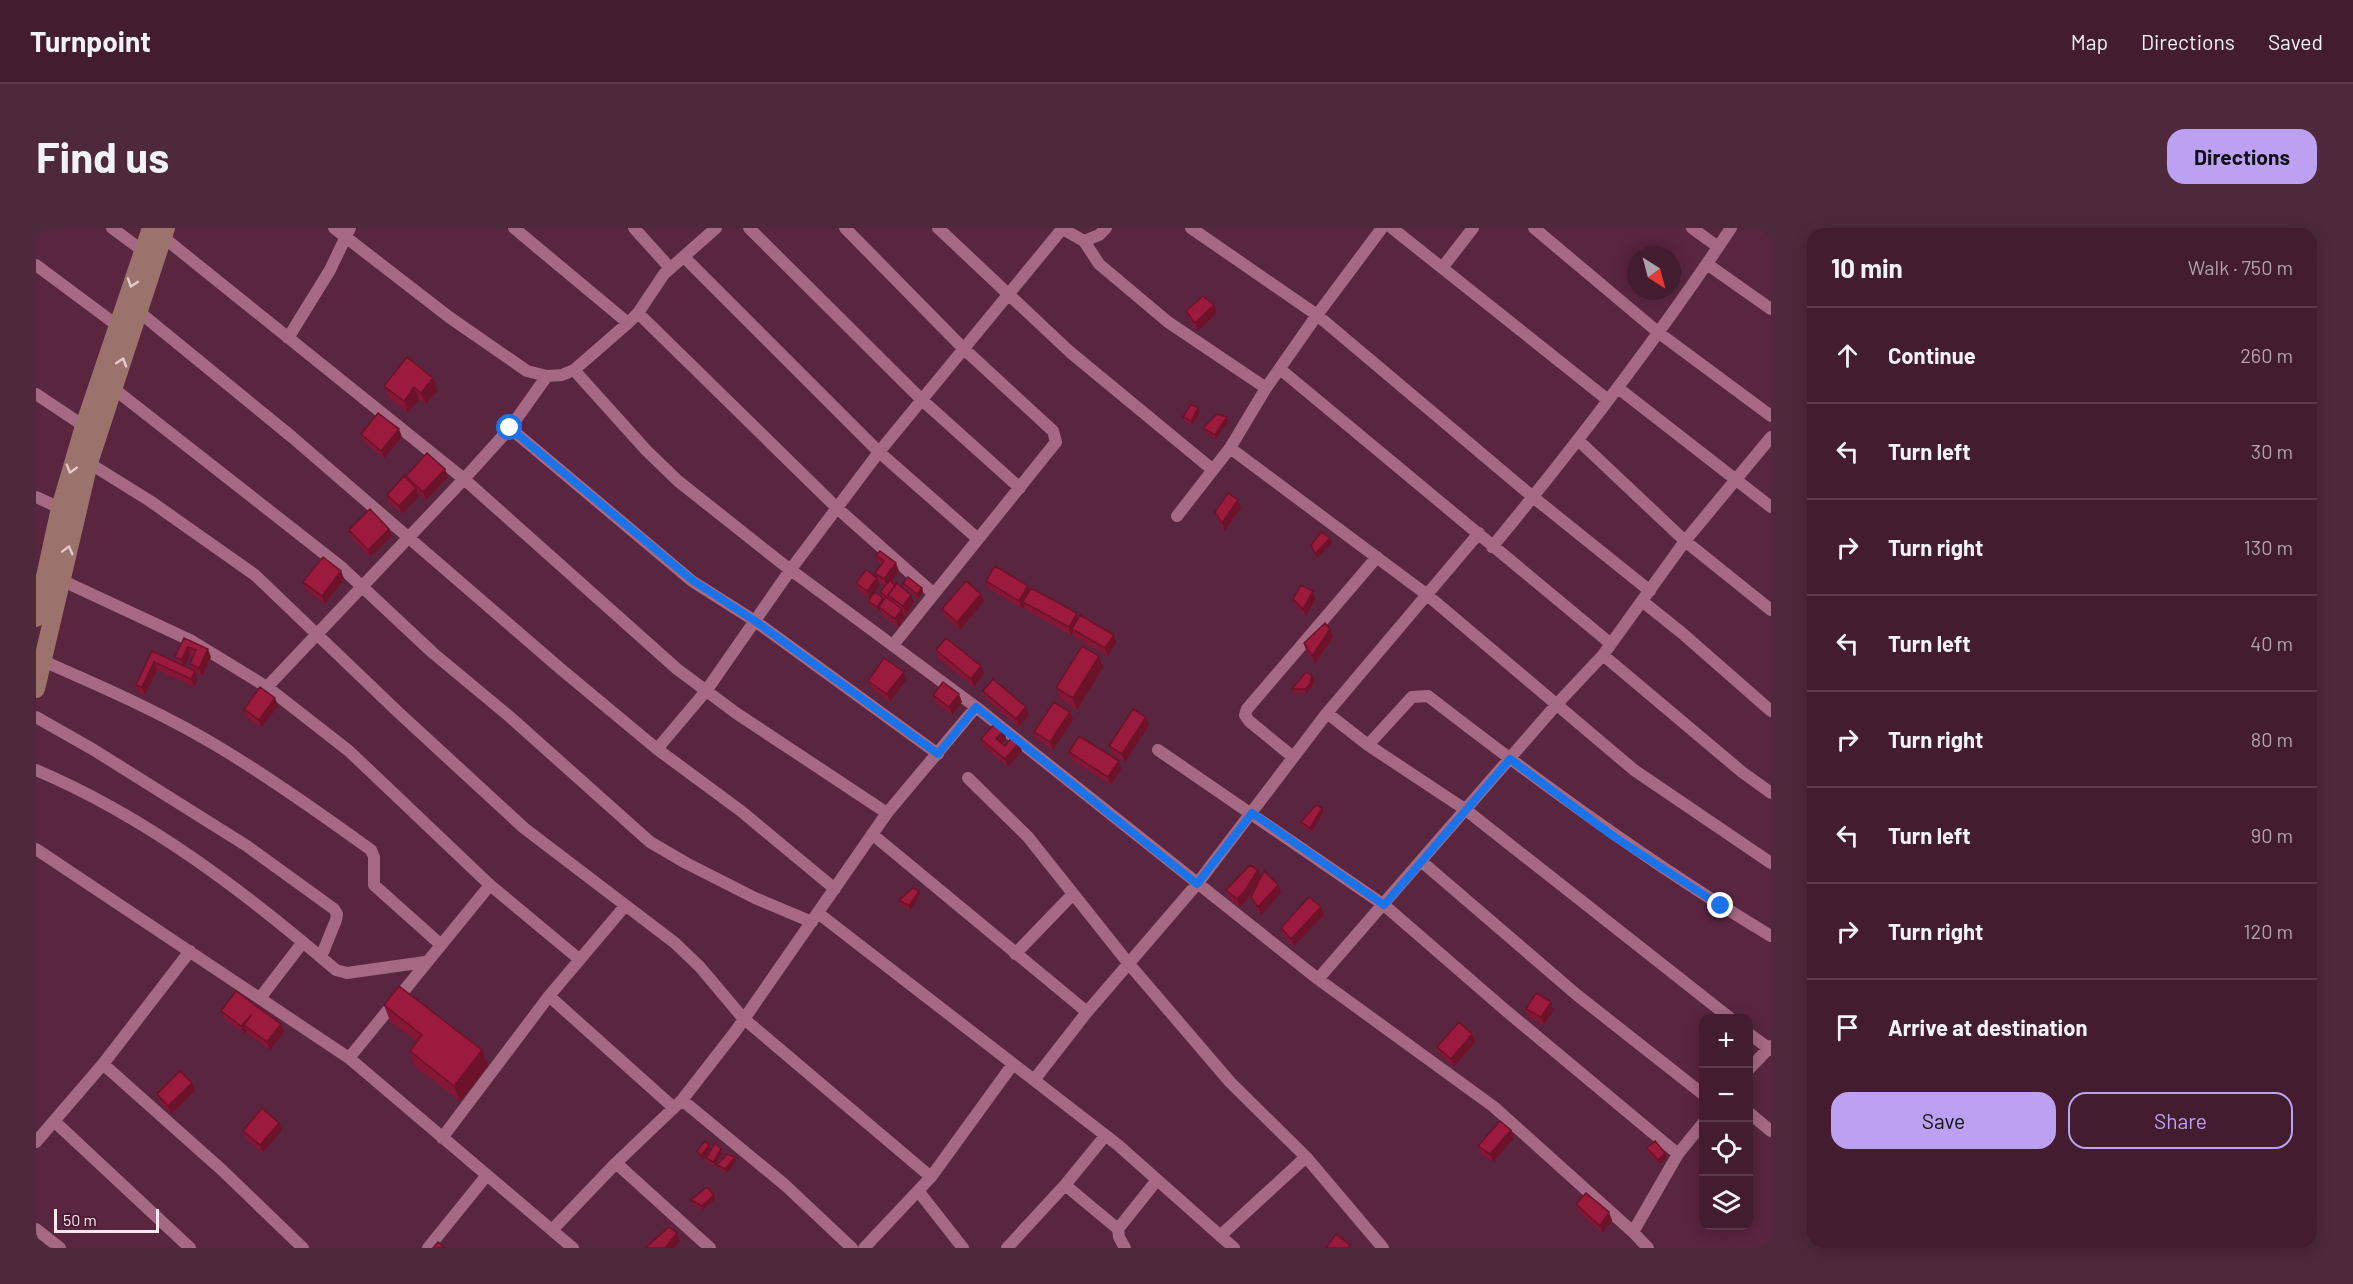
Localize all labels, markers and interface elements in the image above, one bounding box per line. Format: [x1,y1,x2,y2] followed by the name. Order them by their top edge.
[30,24,151,58] text: Turnpoint
[2071,29,2108,54] text: Map
[2141,29,2235,54] text: Directions
[2268,29,2323,54] text: Saved
[2167,129,2317,184] button: Directions
[36,131,169,181] text: Find us
[1627,246,1681,300] north arrow
[1831,252,1903,283] text: 10 min
[2188,255,2293,279] text: Walk · 750 m
[127,277,139,288] one-way arrow
[1831,339,1864,372] icon: ahead
[1888,342,1976,368] text: Continue
[2240,343,2293,367] text: 260 m
[114,357,127,368] one-way arrow
[496,414,522,440] route start
[1831,435,1864,468] icon: left
[1888,438,1971,464] text: Turn left
[2251,439,2293,463] text: 30 m
[66,463,78,474] one-way arrow
[1831,531,1864,564] icon: right
[1888,534,1983,560] text: Turn right
[2244,535,2293,559] text: 130 m
[61,545,74,555] one-way arrow
[1831,627,1864,660] icon: left
[1888,630,1971,656] text: Turn left
[2250,631,2293,655] text: 40 m
[1831,723,1864,756] icon: right
[1888,726,1983,752] text: Turn right
[2251,727,2293,751] text: 80 m
[1831,819,1864,852] icon: left
[1888,822,1971,848] text: Turn left
[2251,823,2293,847] text: 90 m
[1707,892,1733,918] route end
[1831,915,1864,948] icon: right
[1888,918,1983,944] text: Turn right
[2243,919,2293,943] text: 120 m
[1831,1011,1864,1044] icon: arrive
[1699,1014,1753,1230] map controls
[1699,1014,1753,1068] button: +
[1888,1014,2087,1040] text: Arrive at destination
[1699,1068,1753,1122] button: −
[1831,1092,2056,1149] button: Save
[2068,1092,2293,1149] button: Share
[1699,1122,1753,1176] button: locate
[1699,1176,1753,1230] button: layers
[54,1206,159,1234] scale bar
[63,1210,97,1229] text: 50 m

